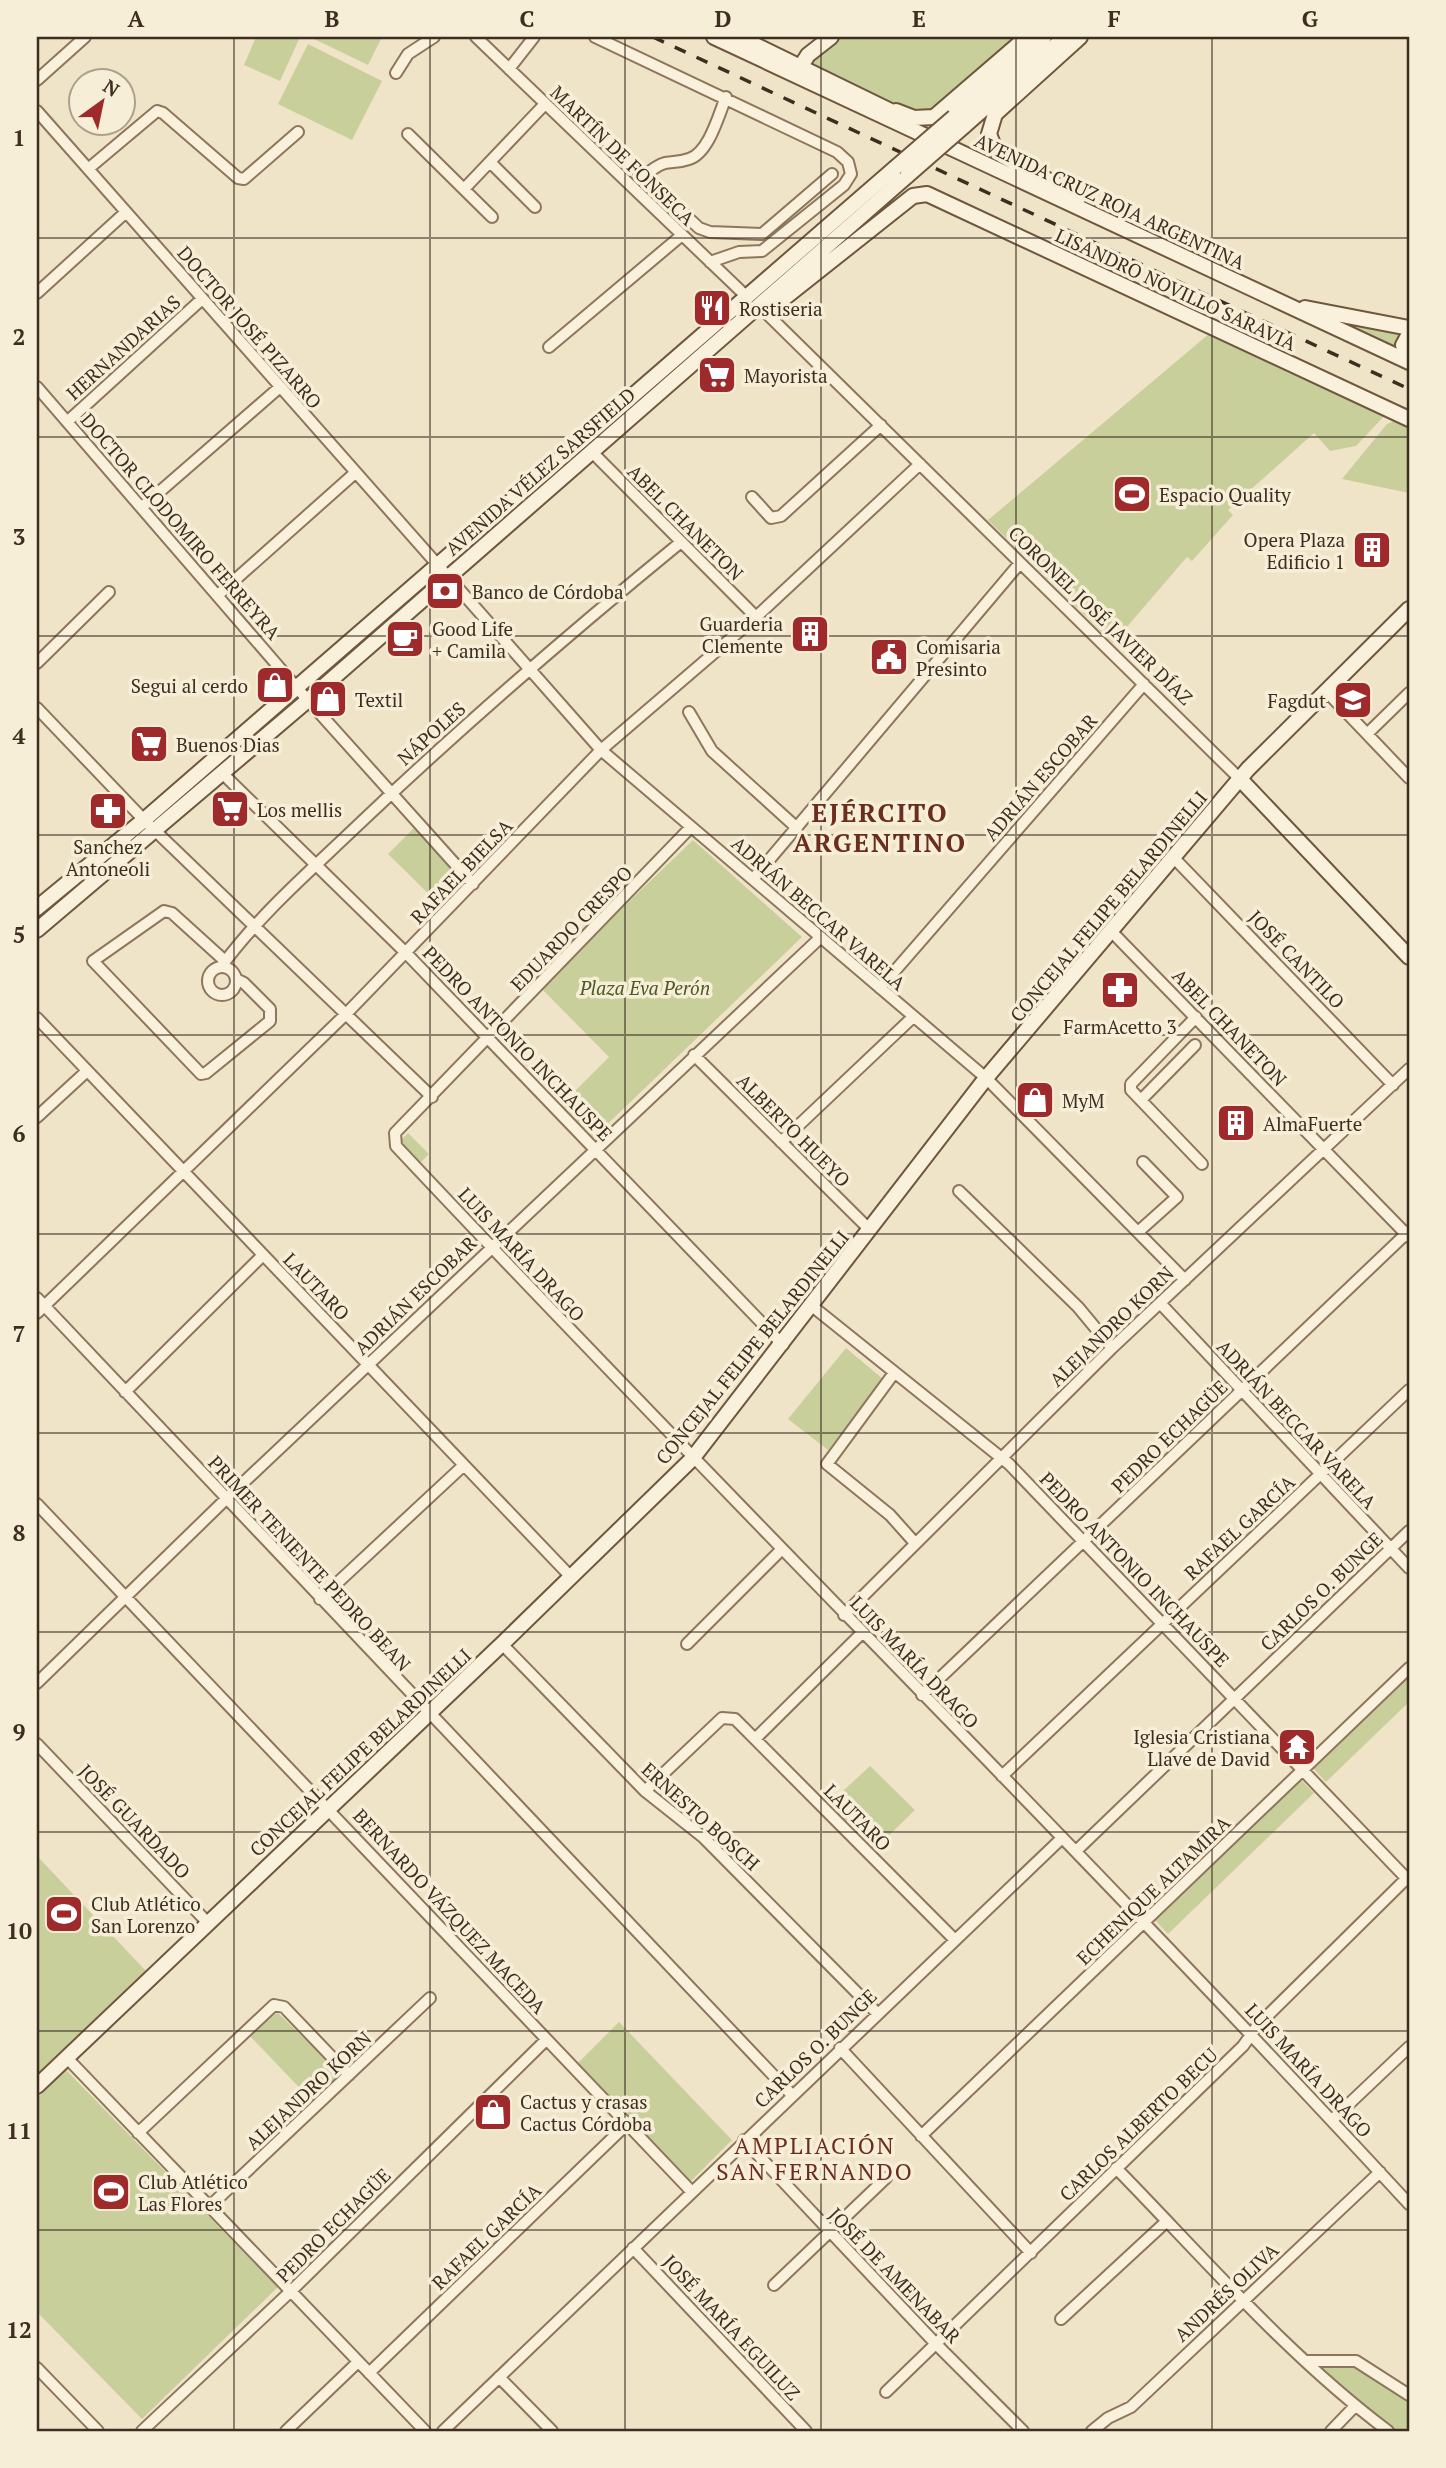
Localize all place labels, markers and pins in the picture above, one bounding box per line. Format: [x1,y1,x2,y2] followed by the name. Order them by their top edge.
[691,287,733,329] restaurant icon: Rostiseria
[739,296,823,321] place label: Rostiseria
[696,354,738,396] supermarket icon: Mayorista
[744,363,828,388] place label: Mayorista
[1111,473,1153,515] sports icon: Espacio Quality
[1159,482,1291,507] place label: Espacio Quality
[1244,527,1345,574] place label: Opera Plaza Edificio 1
[1351,529,1393,571] building icon: Opera Plaza Edificio 1
[424,570,466,612] bank icon: Banco de Córdoba
[472,579,624,604] place label: Banco de Córdoba
[699,611,783,658] place label: Guarderia Clemente
[789,613,831,655] building icon: Guarderia Clemente
[432,616,513,663] place label: Good Life + Camila
[384,618,426,660] cafe icon: Good Life + Camila
[916,634,1001,681] place label: Comisaria Presinto
[868,636,910,678] public building icon: Comisaria Presinto
[254,664,296,706] shop icon: Segui al cerdo
[131,673,248,698] place label: Segui al cerdo
[307,678,349,720] shop icon: Textil
[1332,679,1374,721] school or university icon: Fagdut
[355,687,403,712] place label: Textil
[1268,688,1326,713] place label: Fagdut
[128,723,170,765] supermarket icon: Buenos Dias
[176,732,280,757] place label: Buenos Dias
[209,788,251,830] supermarket icon: Los mellis
[87,790,129,832] pharmacy icon: Sanchez Antoneoli
[257,797,342,822] place label: Los mellis
[66,834,150,881] place label: Sanchez Antoneoli
[1099,969,1141,1011] pharmacy icon: FarmAcetto 3
[1063,1014,1177,1039] place label: FarmAcetto 3
[1014,1079,1056,1121] shop icon: MyM
[1062,1088,1105,1113] place label: MyM
[1215,1102,1257,1144] building icon: AlmaFuerte
[1263,1111,1362,1136] place label: AlmaFuerte
[1133,1724,1270,1771] place label: Iglesia Cristiana Llave de David
[1276,1726,1318,1768] temple icon: Iglesia Cristiana Llave de David
[91,1891,201,1938] place label: Club Atlético San Lorenzo
[43,1893,85,1935] sports icon: Club Atlético San Lorenzo
[520,2089,652,2136] place label: Cactus y crasas Cactus Córdoba
[472,2091,514,2133] shop icon: Cactus y crasas Cactus Córdoba
[138,2169,248,2216] place label: Club Atlético Las Flores
[90,2171,132,2213] sports icon: Club Atlético Las Flores

